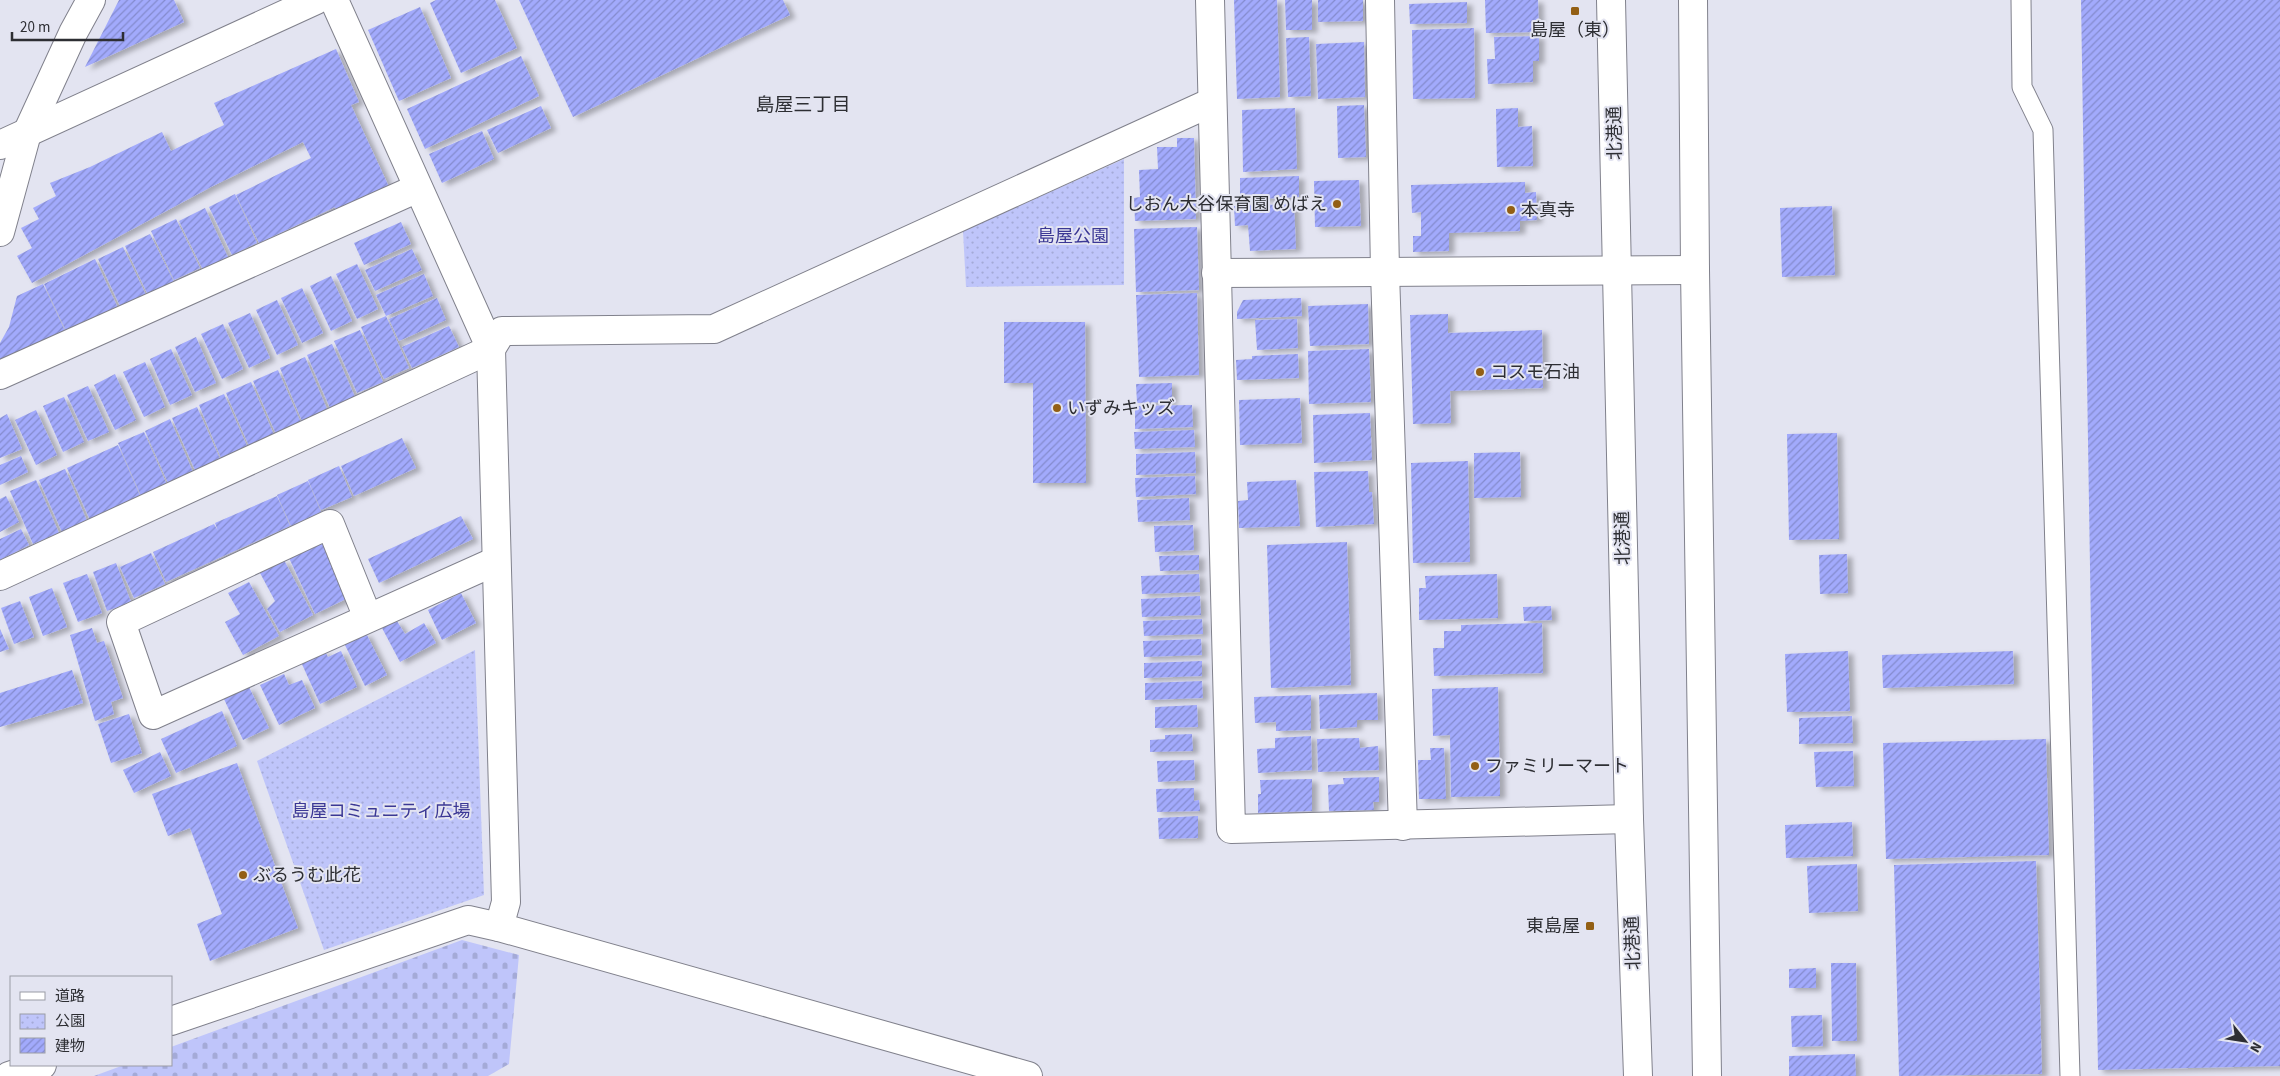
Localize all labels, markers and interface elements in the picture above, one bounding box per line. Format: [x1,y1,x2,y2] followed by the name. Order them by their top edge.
[1569,5,1581,17] marker: 島屋（東）
[12,10,124,42] scale bar
[20,17,50,38] text: 20 m
[1530,18,1620,43] place label: 島屋（東）
[755,92,851,119] district label: 島屋三丁目
[1602,106,1628,160] street label: 北港通
[1125,192,1327,217] place label: しおん大谷保育園 めばえ
[1331,198,1343,210] marker: しおん大谷保育園 めばえ
[1521,198,1575,223] place label: 本真寺
[1505,204,1517,216] marker: 本真寺
[1037,224,1109,249] park label: 島屋公園
[1490,360,1580,385] place label: コスモ石油
[1474,366,1486,378] marker: コスモ石油
[1067,396,1175,421] place label: いずみキッズ
[1051,402,1063,414] marker: いずみキッズ
[1610,511,1636,565] street label: 北港通
[1485,754,1629,779] place label: ファミリーマート
[1469,760,1481,772] marker: ファミリーマート
[292,799,470,824] park label: 島屋コミュニティ広場
[253,863,361,888] place label: ぶるうむ此花
[237,869,249,881] marker: ぶるうむ此花
[1526,914,1580,939] place label: 東島屋
[1620,916,1646,970] street label: 北港通
[1584,920,1596,932] marker: 東島屋
[10,976,172,1066] legend
[55,986,85,1007] text: 道路
[55,1011,85,1032] text: 公園
[2220,1016,2270,1066] north arrow
[55,1036,85,1057] text: 建物
[2244,1038,2266,1056] text: N

